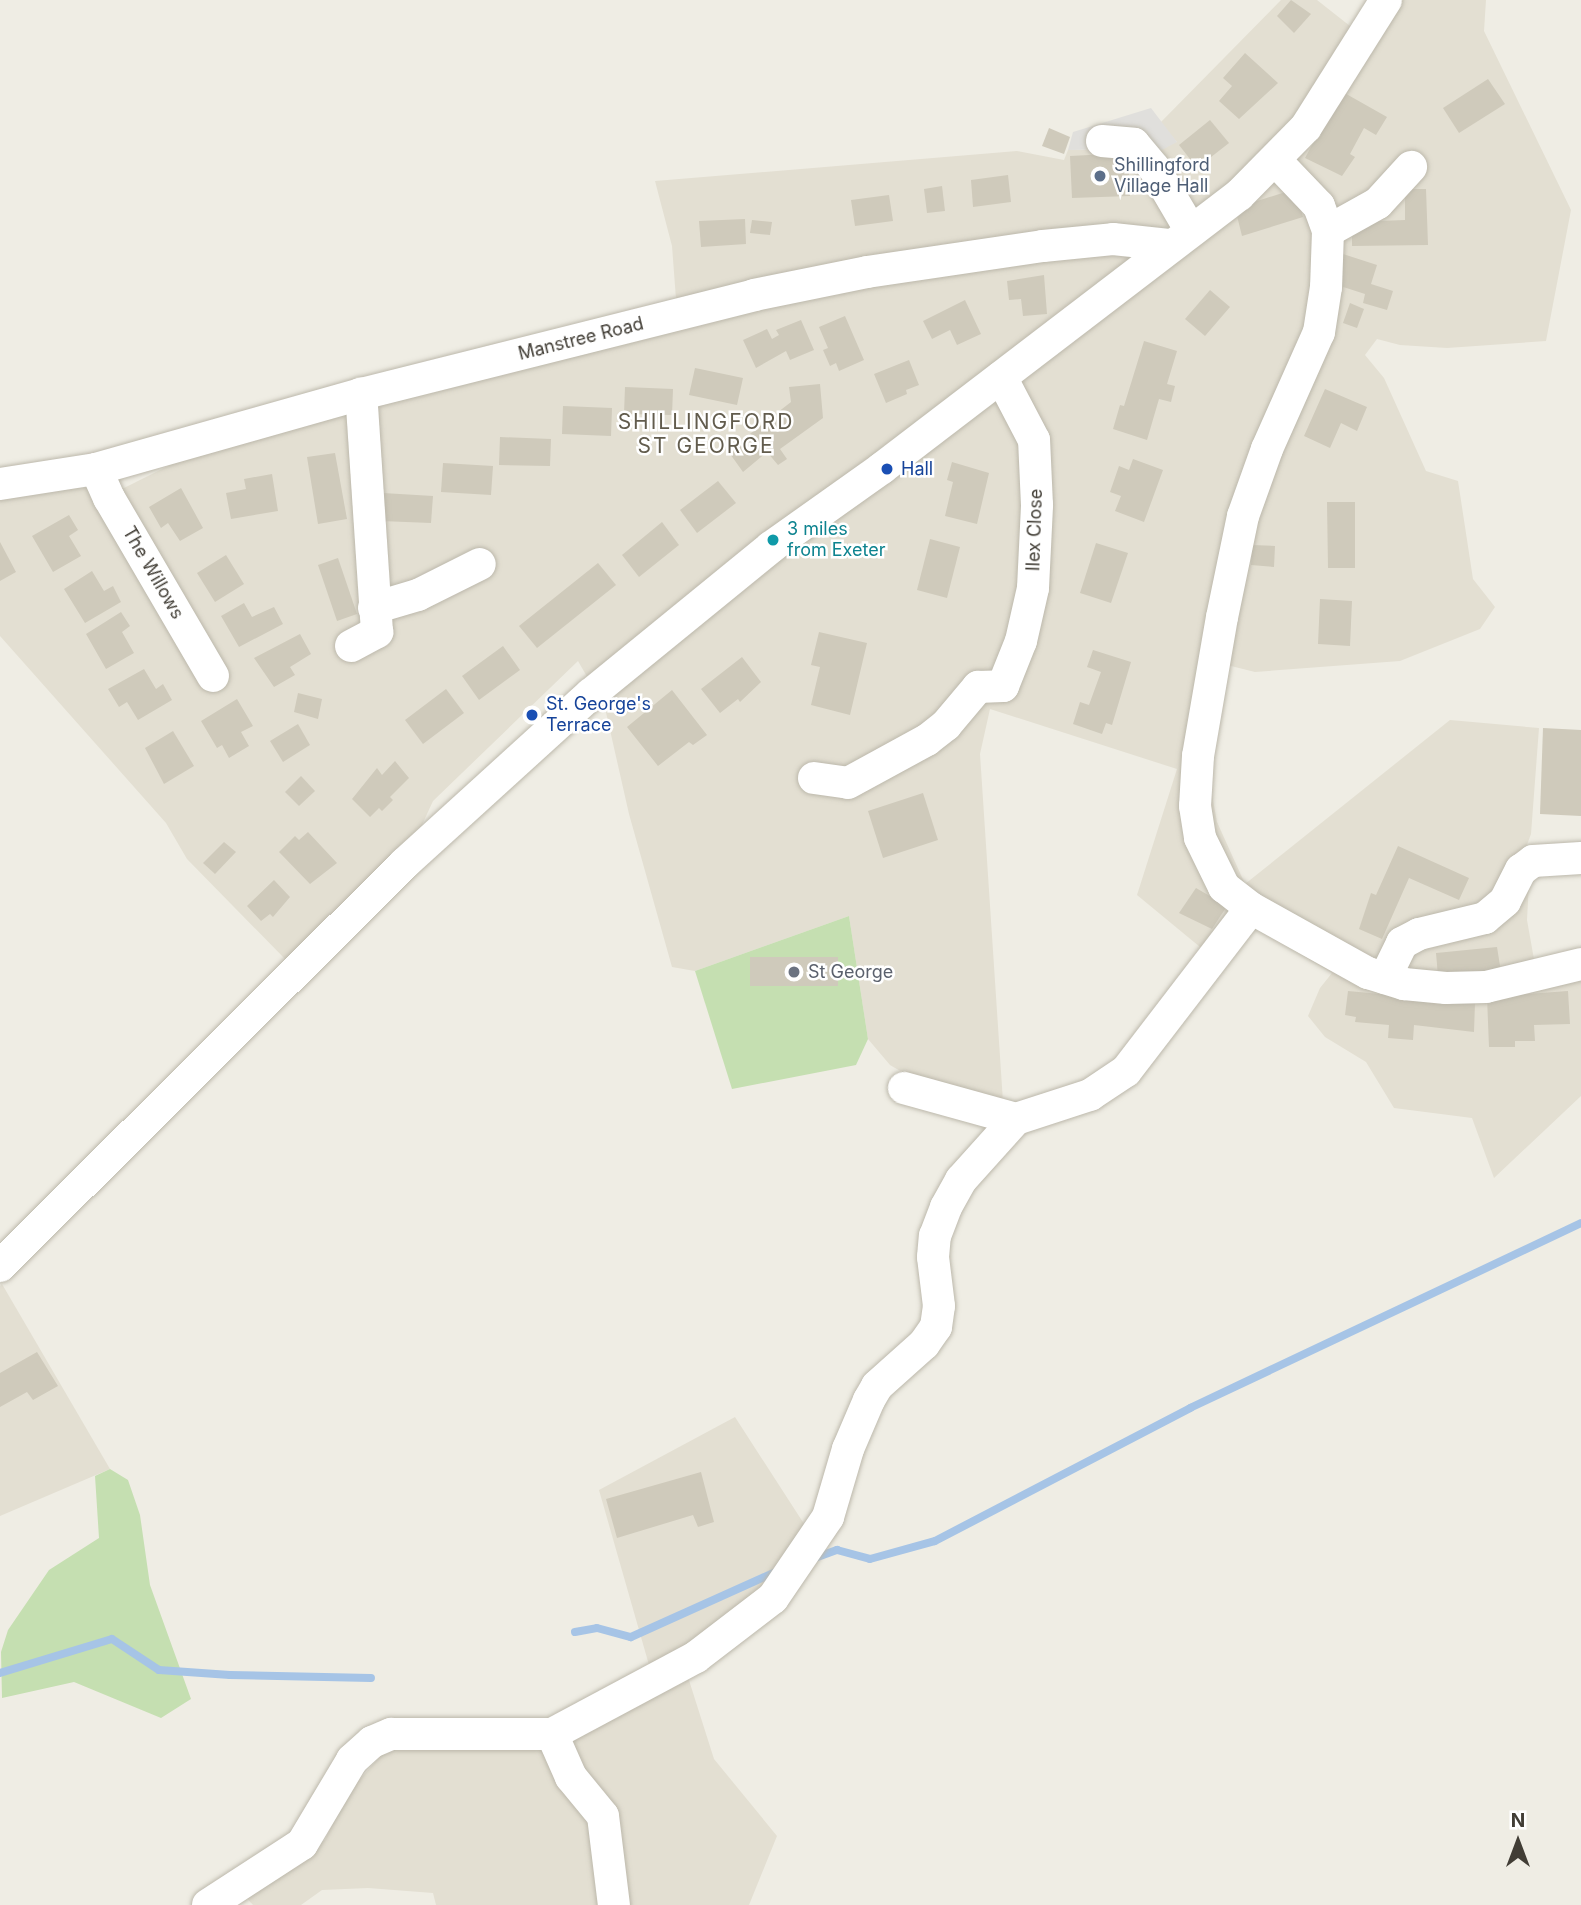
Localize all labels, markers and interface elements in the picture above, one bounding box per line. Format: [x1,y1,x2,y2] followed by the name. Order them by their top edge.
[1114,155,1210,198] place label: Shillingford Village Hall
[1092,168,1108,184] marker: Shillingford Village Hall
[516,313,646,365] street label: Manstree Road
[619,409,793,459] district label: SHILLINGFORD ST GEORGE
[901,458,933,480] place label: Hall
[879,461,895,477] marker: Hall
[1023,488,1047,572] street label: Ilex Close
[787,519,885,562] place label: 3 miles from Exeter
[118,523,188,623] street label: The Willows
[765,532,781,548] marker: 3 miles from Exeter
[546,694,651,736] place label: St. George's Terrace
[524,707,540,723] marker: St. George's Terrace
[808,961,893,983] place label: St George
[786,964,802,980] marker: St George
[1483,1807,1553,1877] north arrow
[1511,1809,1525,1832] text: N

